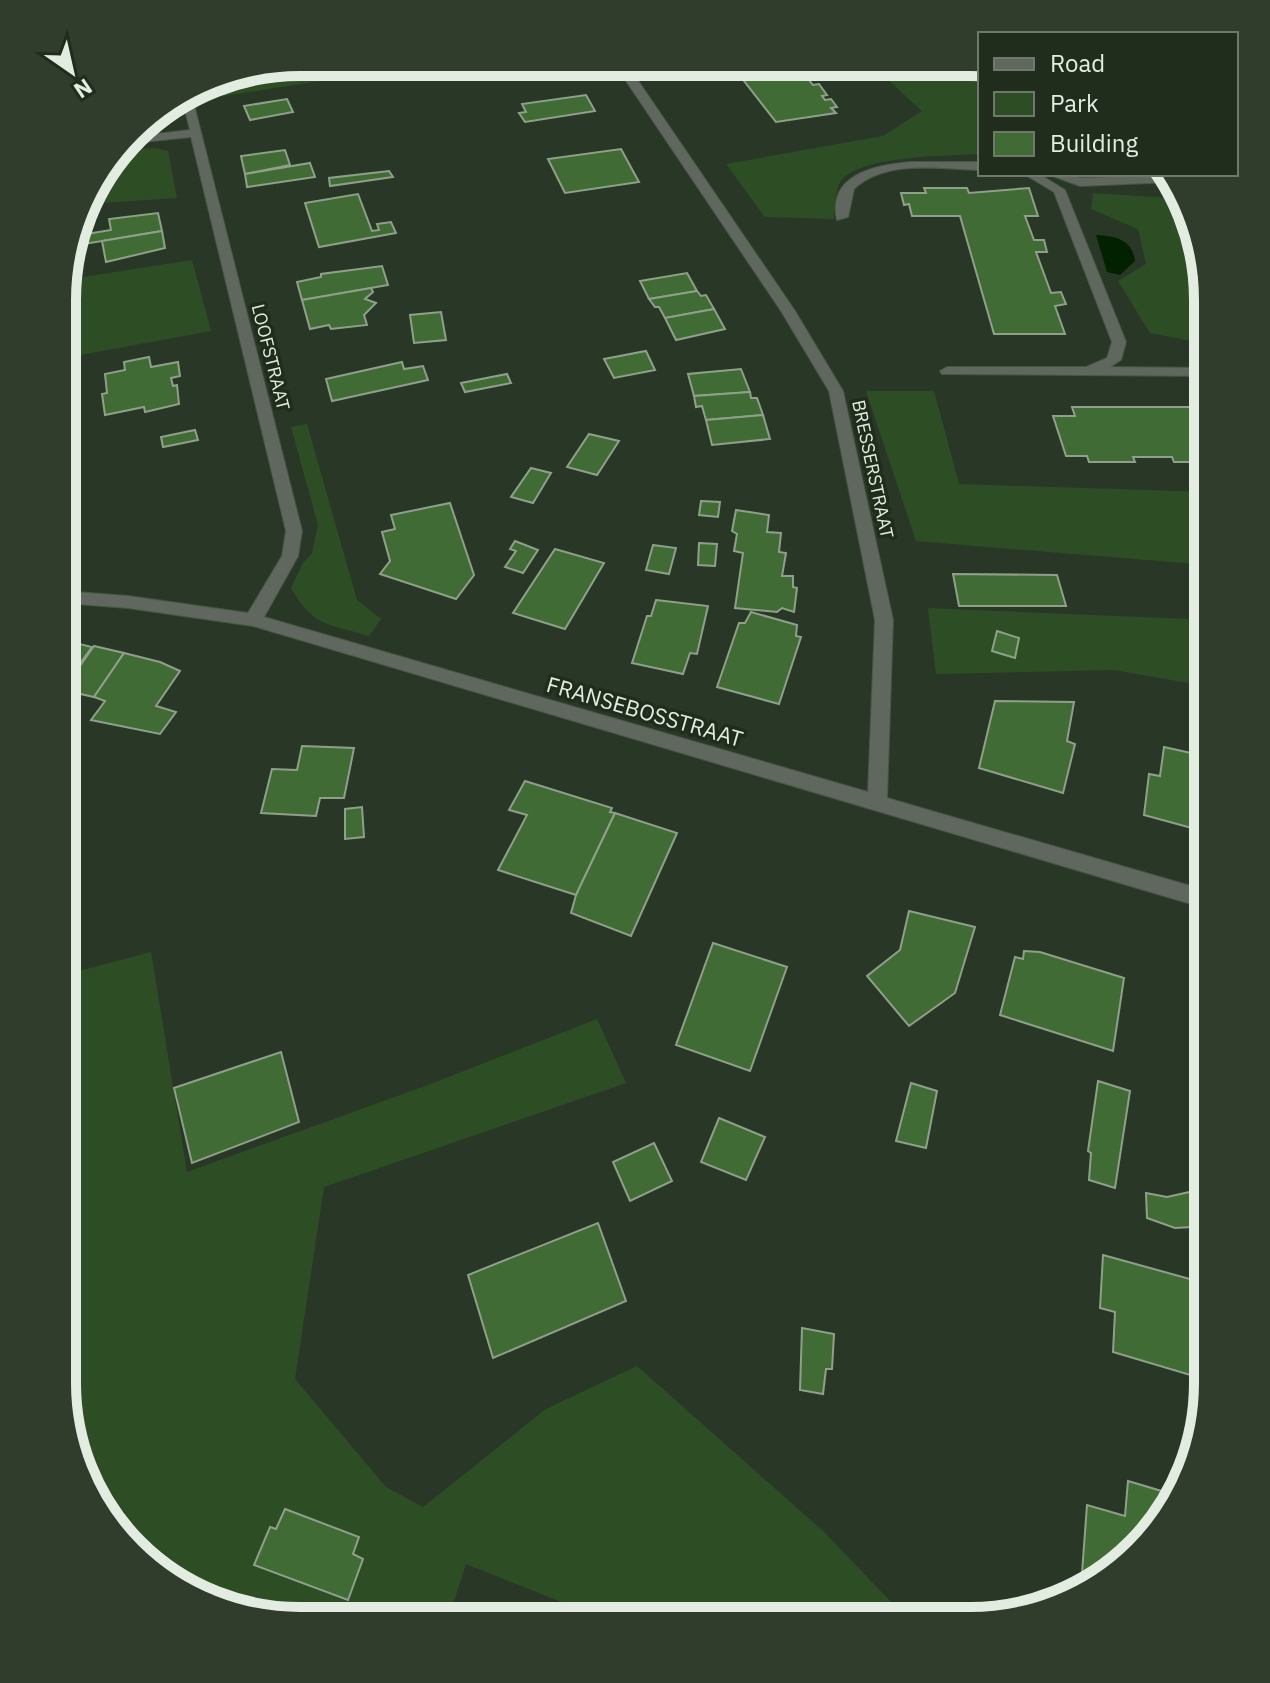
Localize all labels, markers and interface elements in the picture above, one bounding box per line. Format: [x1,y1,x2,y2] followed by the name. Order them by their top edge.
[32,32,112,112] north arrow
[978,32,1238,176] legend
[1050,47,1105,79] text: Road
[69,73,98,105] text: N
[1050,87,1099,119] text: Park
[1050,127,1138,159] text: Building
[247,302,295,412] street label: LOOFSTRAAT
[847,398,899,540] street label: BRESSERSTRAAT
[543,669,747,753] street label: FRANSEBOSSTRAAT

